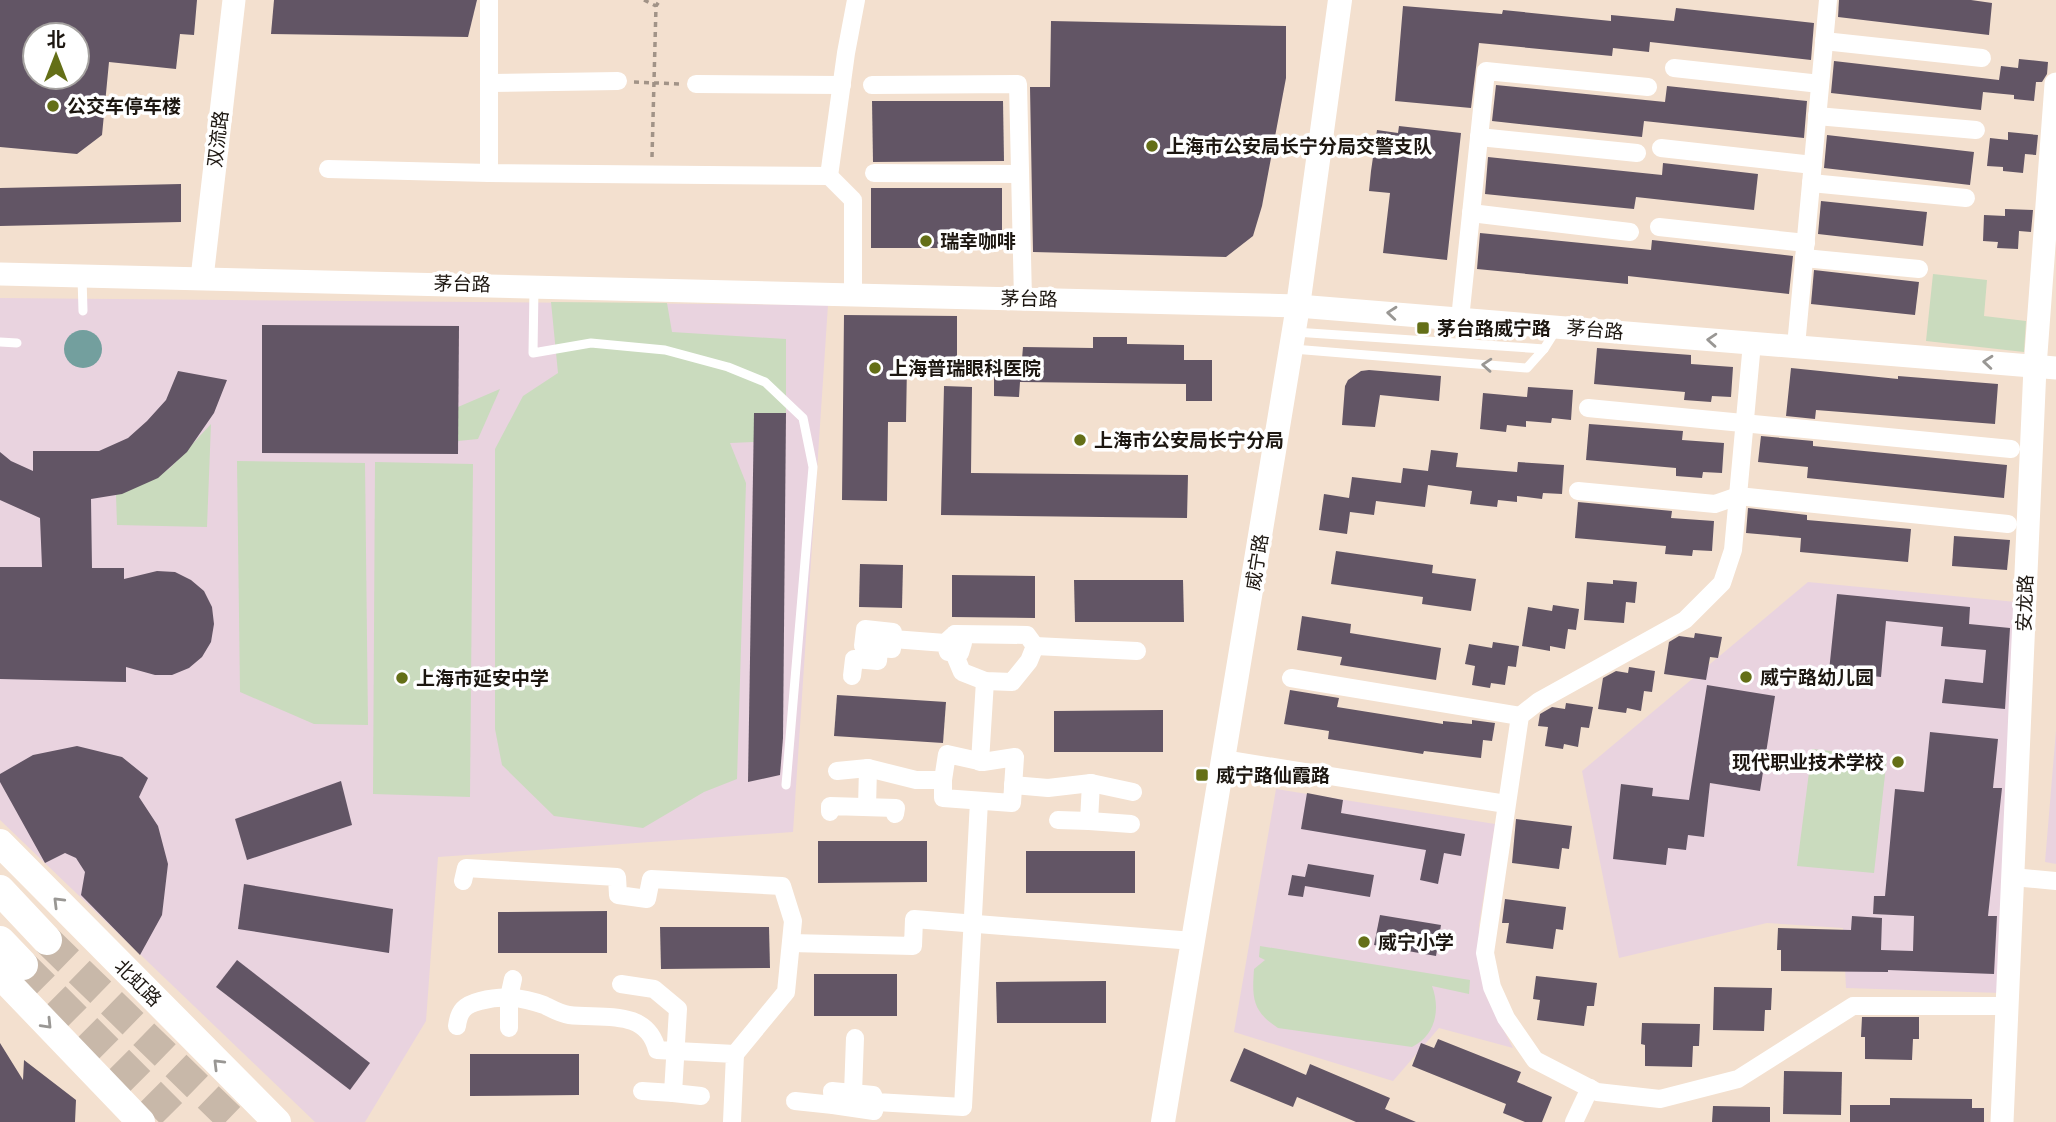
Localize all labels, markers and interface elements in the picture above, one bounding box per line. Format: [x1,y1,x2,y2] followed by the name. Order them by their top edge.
[21,21,91,91] north arrow
[46,28,66,51] text: 北
[67,95,181,118] place label: 公交车停车楼
[45,98,61,114] marker: 公交车停车楼
[203,109,233,169] street label: 双流路
[1166,135,1432,158] place label: 上海市公安局长宁分局交警支队
[1144,138,1160,154] marker: 上海市公安局长宁分局交警支队
[940,230,1016,253] place label: 瑞幸咖啡
[918,233,934,249] marker: 瑞幸咖啡
[433,272,491,296] street label: 茅台路
[1000,287,1058,311] street label: 茅台路
[1386,306,1397,321] one-way arrow
[1566,316,1624,344] street label: 茅台路
[1437,317,1551,340] place label: 茅台路威宁路
[1415,320,1431,336] marker: 茅台路威宁路
[1707,333,1718,348] one-way arrow
[1982,355,1994,370] one-way arrow
[889,357,1041,380] place label: 上海普瑞眼科医院
[1481,358,1492,373] one-way arrow
[867,360,883,376] marker: 上海普瑞眼科医院
[1094,429,1284,452] place label: 上海市公安局长宁分局
[1072,432,1088,448] marker: 上海市公安局长宁分局
[1241,532,1273,592] street label: 威宁路
[2013,574,2037,632] street label: 安龙路
[1760,666,1874,689] place label: 威宁路幼儿园
[416,667,549,690] place label: 上海市延安中学
[1738,669,1754,685] marker: 威宁路幼儿园
[394,670,410,686] marker: 上海市延安中学
[1732,751,1884,774] place label: 现代职业技术学校
[1890,754,1906,770] marker: 现代职业技术学校
[1216,764,1330,787] place label: 威宁路仙霞路
[1194,767,1210,783] marker: 威宁路仙霞路
[54,897,67,910] one-way arrow
[1378,931,1454,954] place label: 威宁小学
[1356,934,1372,950] marker: 威宁小学
[110,955,166,1011] street label: 北虹路
[39,1016,52,1029] one-way arrow
[213,1059,226,1072] one-way arrow

